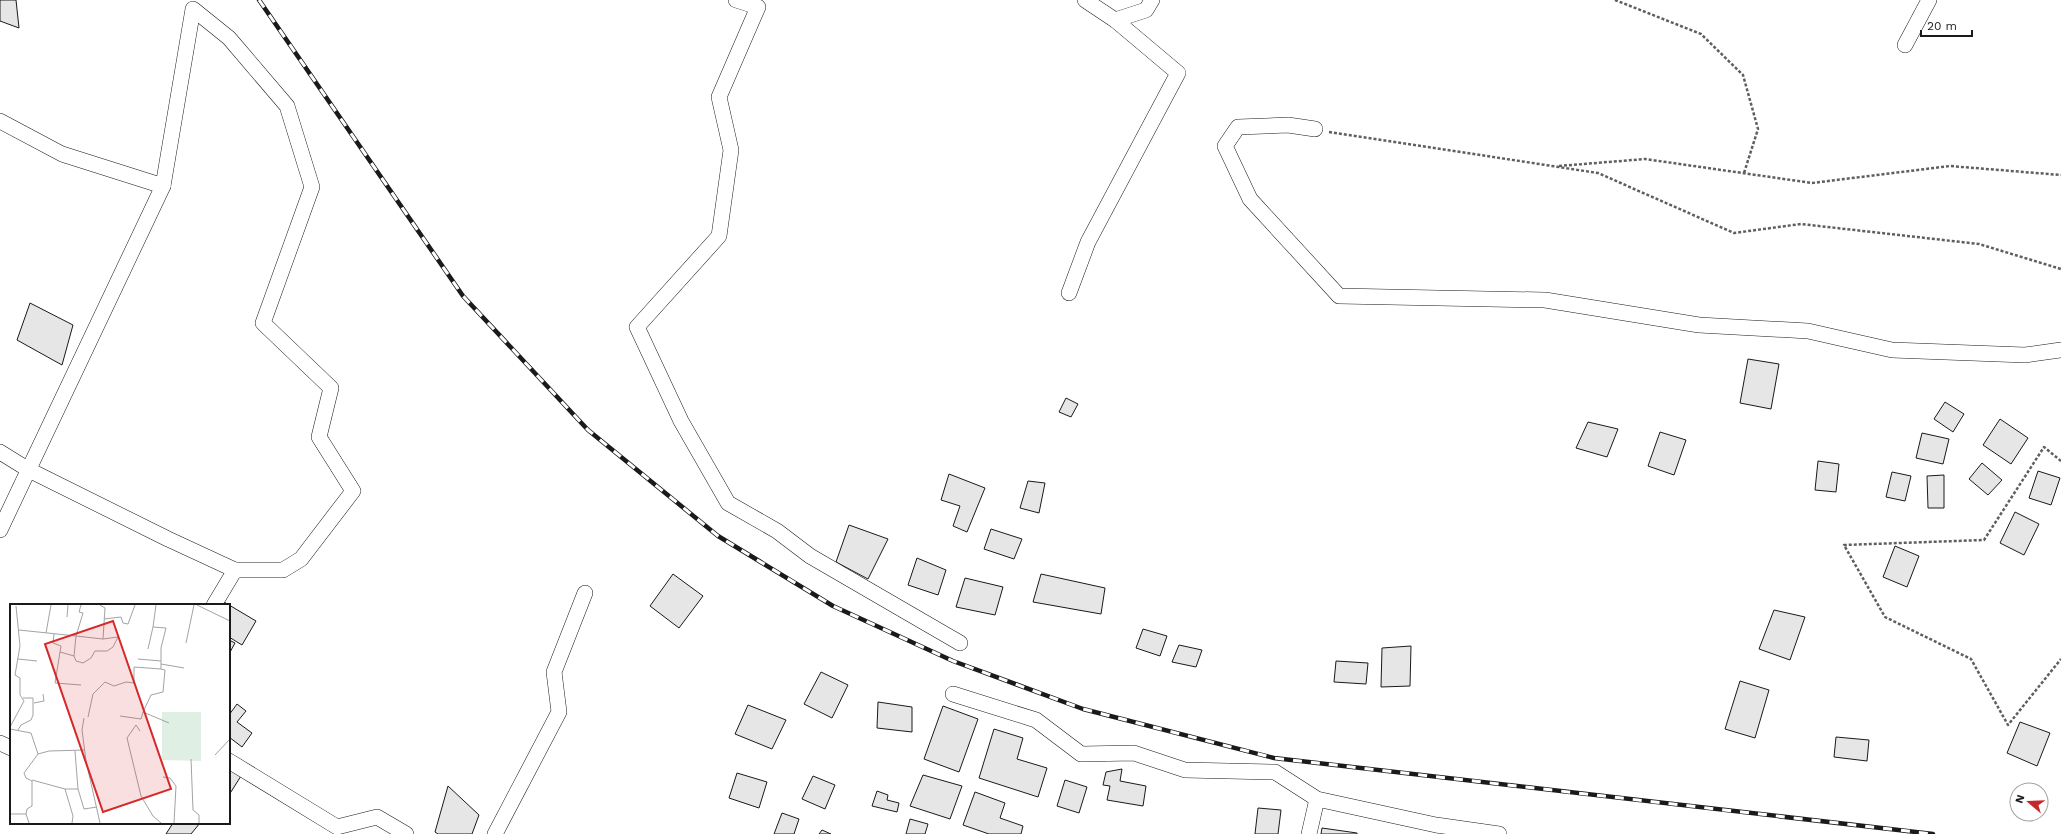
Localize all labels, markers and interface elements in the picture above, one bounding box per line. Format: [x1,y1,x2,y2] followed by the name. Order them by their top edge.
[1921,12,1972,38] scale bar
[1927,19,1957,33] text: 20 m
[10,604,230,824] inset map
[2009,782,2049,822] north arrow
[2013,793,2027,805] text: N

